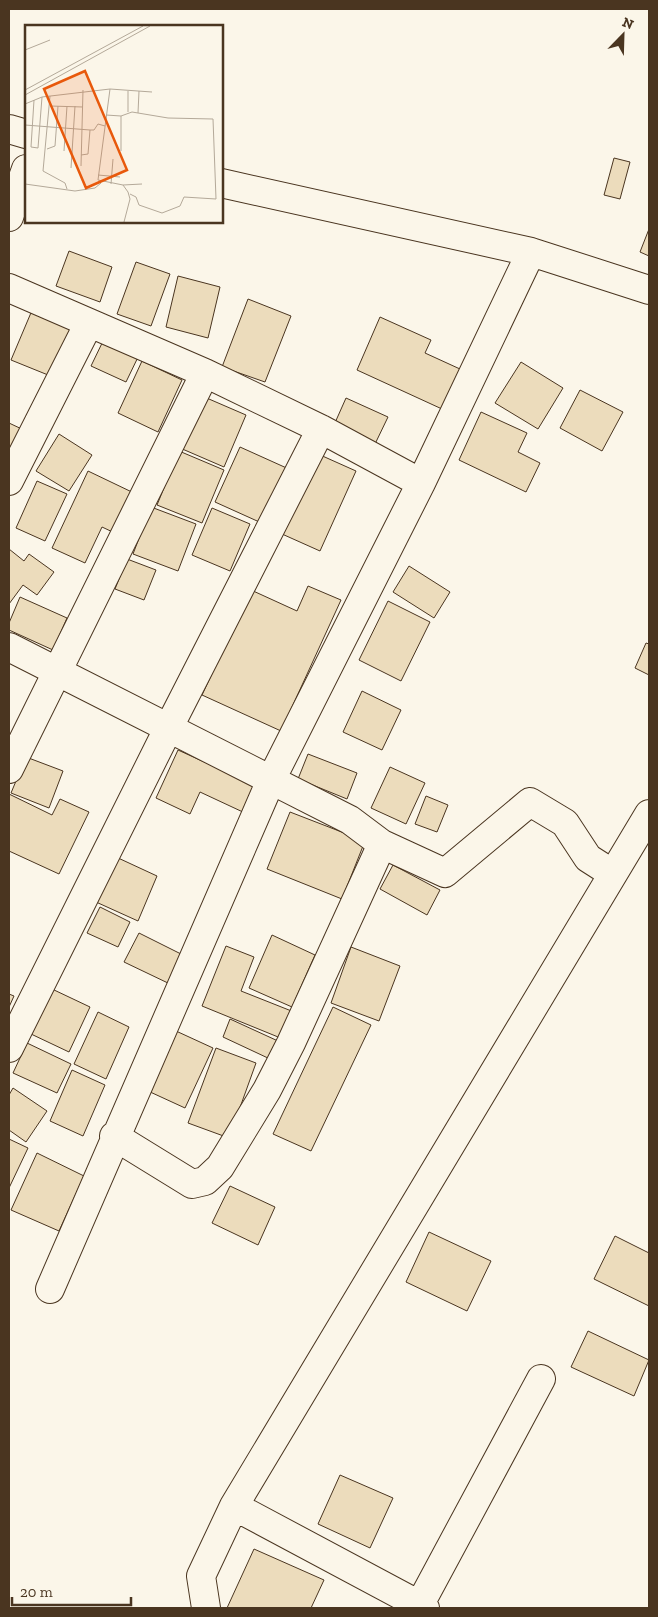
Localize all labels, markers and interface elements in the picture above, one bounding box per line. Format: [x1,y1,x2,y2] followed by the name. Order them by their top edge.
[598,10,648,60] north arrow
[620,14,636,34] text: N
[25,25,222,222] inset map
[12,1574,131,1606] scale bar
[20,1583,53,1601] text: 20 m

